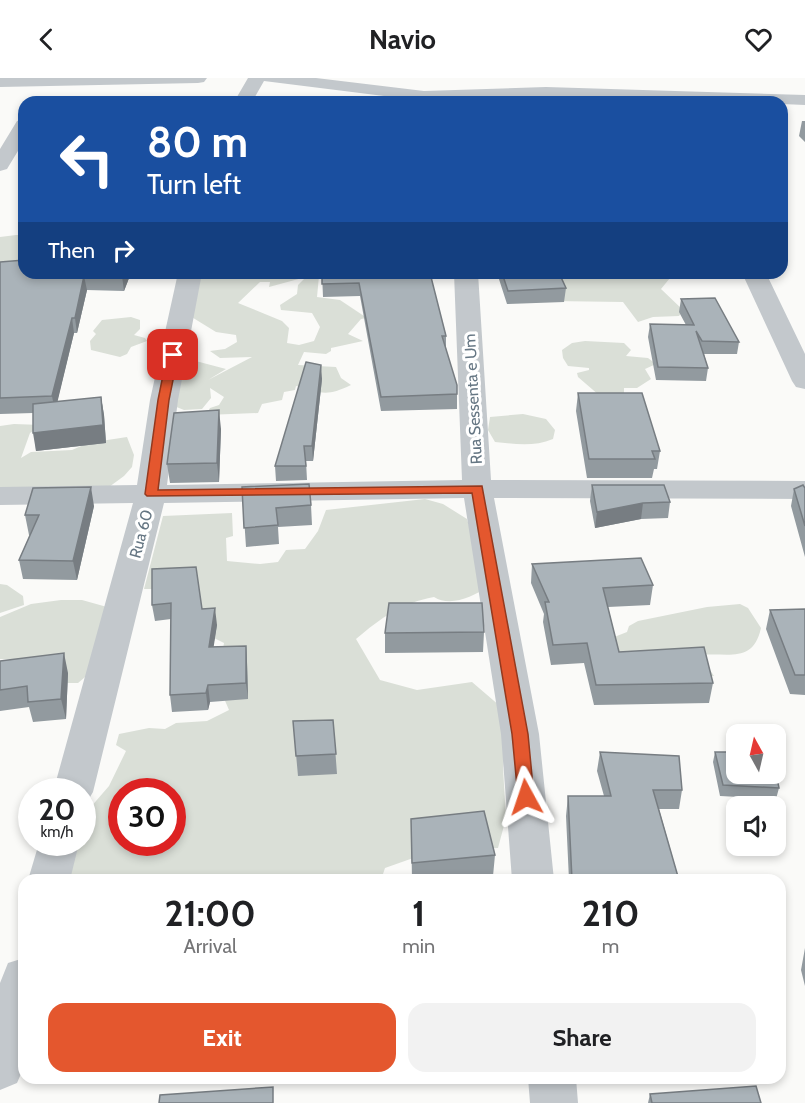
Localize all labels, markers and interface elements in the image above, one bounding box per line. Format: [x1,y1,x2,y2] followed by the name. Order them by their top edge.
[30,23,63,56] icon: back
[369,23,436,56] text: Navio
[742,23,775,56] icon: heart
[147,116,248,168] text: 80 m
[48,120,126,198] icon: left
[147,168,241,201] text: Turn left
[107,234,140,267] icon: right
[48,237,95,264] text: Then
[147,329,198,380] pin
[460,333,486,465] street label: Rua Sessenta e Um
[156,338,189,371] icon: arrive
[125,508,157,560] street label: Rua 60
[726,724,786,784] north arrow
[726,724,786,856] map controls
[494,765,558,829] position arrow
[108,778,186,856] speed limit sign: 30
[38,791,76,828] text: 20
[726,796,786,856] button: sound
[41,823,73,841] text: km/h
[165,891,256,935] text: 21:00
[412,891,425,935] text: 1
[582,891,639,935] text: 210
[183,934,237,958] text: Arrival
[402,934,435,958] text: min
[602,934,619,958] text: m
[48,1003,396,1072] button: Exit
[408,1003,756,1072] button: Share

